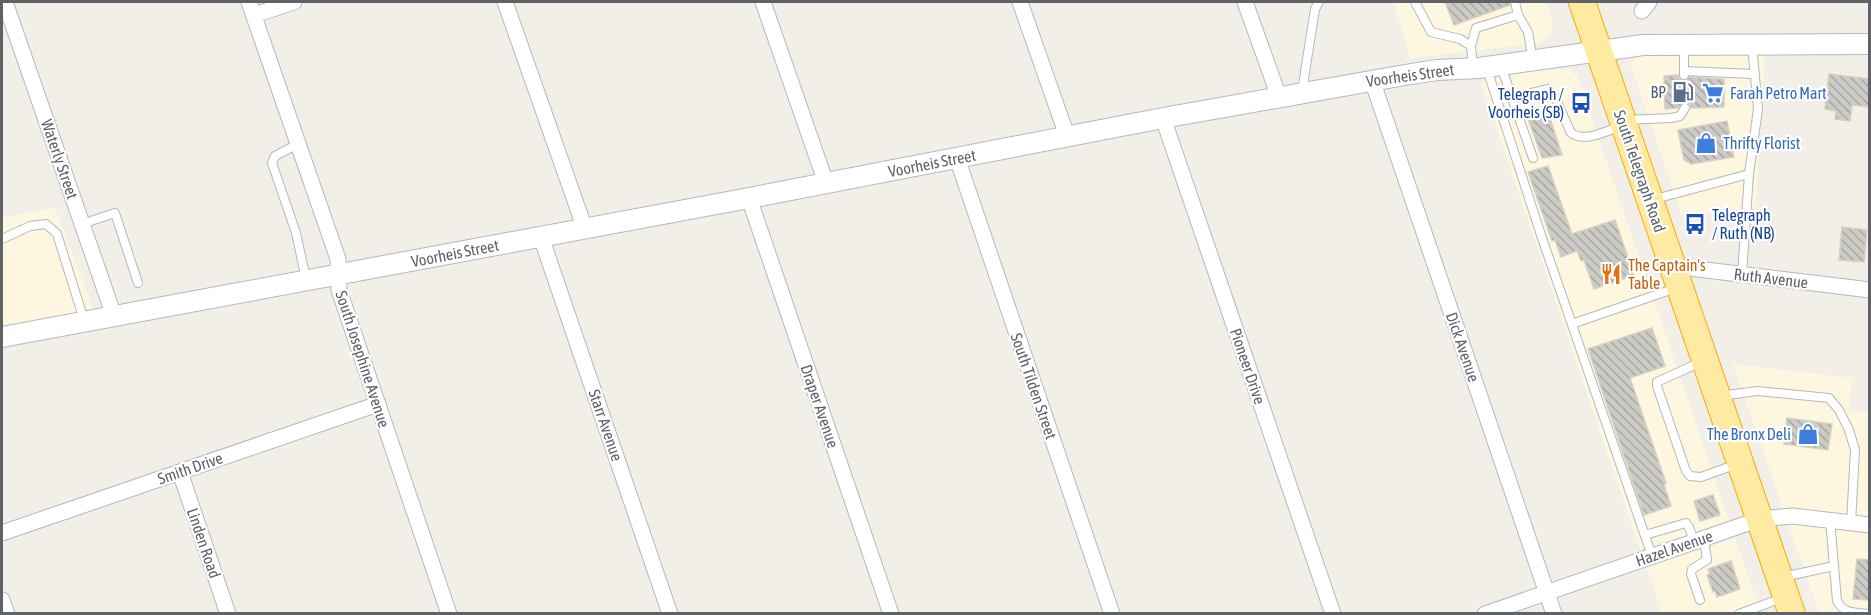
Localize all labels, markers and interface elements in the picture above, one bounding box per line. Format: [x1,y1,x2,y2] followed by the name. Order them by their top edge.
[1365,60,1456,90] street label: Voorheis Street
[1671,80,1695,104] fuel station icon: BP
[1701,81,1725,105] supermarket icon: Farah Petro Mart
[1651,83,1666,101] place label: BP
[1730,84,1827,102] place label: Farah Petro Mart
[1488,85,1565,122] place label: Telegraph / Voorheis (SB)
[1569,91,1593,115] bus stop icon: Telegraph / Voorheis (SB)
[1610,108,1669,235] street label: South Telegraph Road
[37,117,82,202] street label: Waterly Street
[1694,131,1718,155] shop icon: Thrifty Florist
[1723,134,1801,153] place label: Thrifty Florist
[887,146,978,180] street label: Voorheis Street
[1712,206,1775,243] place label: Telegraph / Ruth (NB)
[1683,212,1707,236] bus stop icon: Telegraph / Ruth (NB)
[410,236,501,270] street label: Voorheis Street
[1628,256,1706,292] place label: The Captain's Table
[1599,262,1623,286] restaurant icon: The Captain's Table
[1733,265,1809,291] street label: Ruth Avenue
[331,288,394,430] street label: South Josephine Avenue
[1443,310,1483,384] street label: Dick Avenue
[1227,326,1269,406] street label: Pioneer Drive
[1007,331,1061,442] street label: South Tilden Street
[796,362,843,450] street label: Draper Avenue
[585,387,627,463] street label: Starr Avenue
[1796,422,1820,446] shop icon: The Bronx Deli
[1707,425,1791,443] place label: The Bronx Deli
[155,448,225,488] street label: Smith Drive
[184,506,224,580] street label: Linden Road
[1633,526,1715,570] street label: Hazel Avenue

